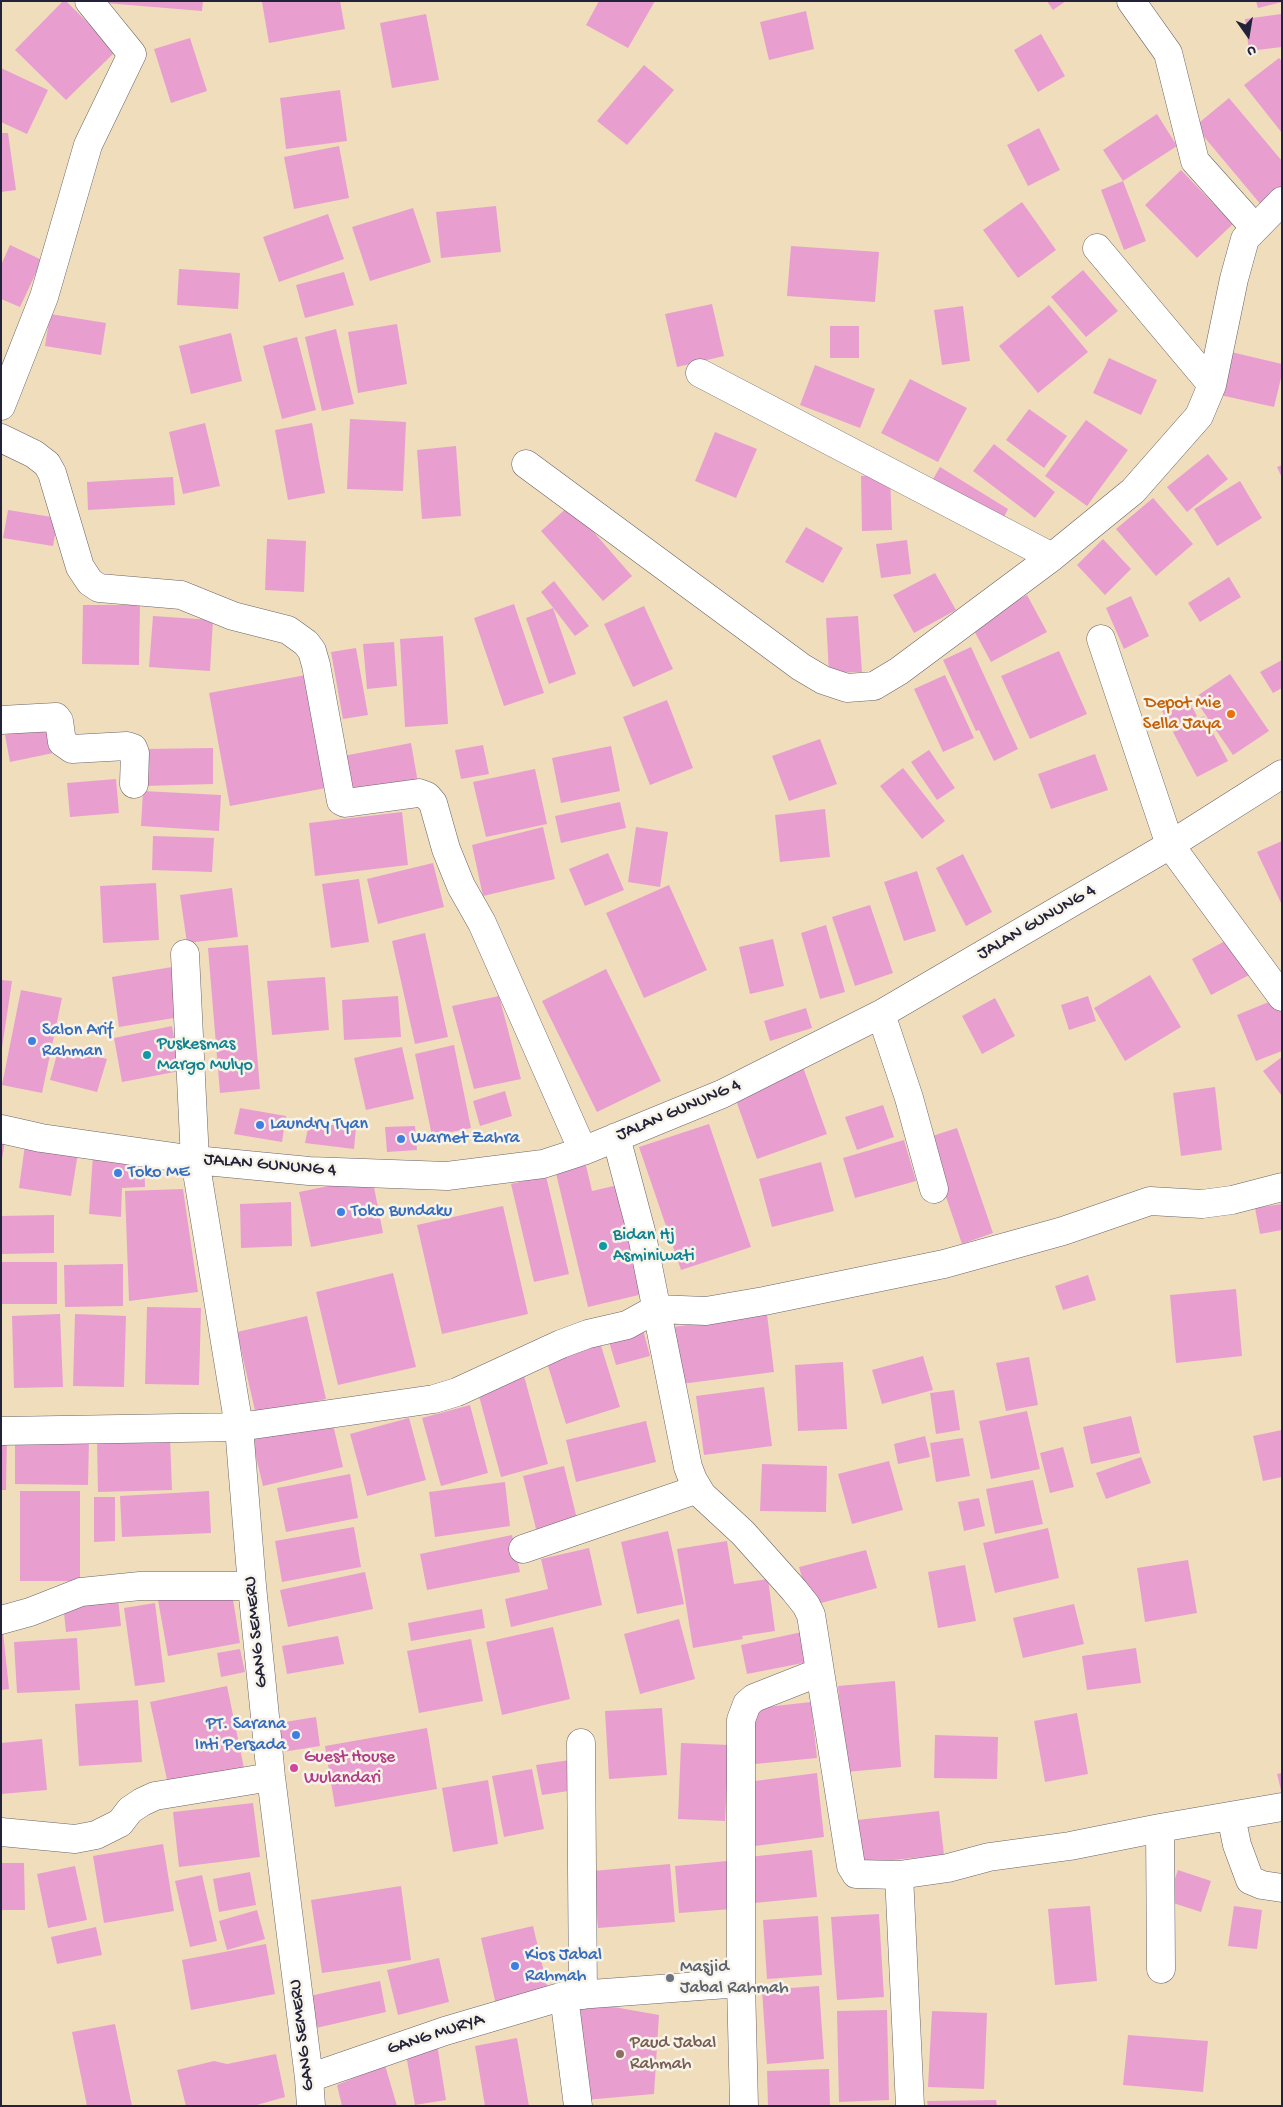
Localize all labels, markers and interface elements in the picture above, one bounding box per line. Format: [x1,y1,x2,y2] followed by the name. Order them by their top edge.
[1223,10,1273,60] north arrow
[1246,41,1257,59] text: U
[1143,693,1221,736] place label: Depot Mie Sella Jaya
[1225,708,1237,720] marker: Depot Mie Sella Jaya
[974,880,1100,966] street label: JALAN GUNUNG 4
[42,1020,113,1062] place label: Salon Arif Rahman
[157,1034,253,1076] place label: Puskesmas Margo Mulyo
[26,1035,38,1047] marker: Salon Arif Rahman
[141,1049,153,1061] marker: Puskesmas Margo Mulyo
[613,1075,745,1147] street label: JALAN GUNUNG 4
[270,1114,368,1136] place label: Laundry Tyan
[254,1119,266,1131] marker: Laundry Tyan
[411,1128,520,1150] place label: Warnet Zahra
[395,1133,407,1145] marker: Warnet Zahra
[203,1149,337,1183] street label: JALAN GUNUNG 4
[128,1162,190,1184] place label: Toko ME
[112,1167,124,1179] marker: Toko ME
[351,1201,452,1223] place label: Toko Bundaku
[335,1206,347,1218] marker: Toko Bundaku
[613,1225,695,1268] place label: Bidan Hj Asminiwati
[597,1240,609,1252] marker: Bidan Hj Asminiwati
[240,1575,274,1689] street label: GANG SEMERU
[195,1714,286,1756] place label: PT. Sarana Inti Persada
[290,1729,302,1741] marker: PT. Sarana Inti Persada
[304,1747,395,1790] place label: Guest House Wulandari
[288,1762,300,1774] marker: Guest House Wulandari
[525,1945,602,1988] place label: Kios Jabal Rahmah
[680,1957,789,2000] place label: Masjid Jabal Rahmah
[509,1960,521,1972] marker: Kios Jabal Rahmah
[664,1972,676,1984] marker: Masjid Jabal Rahmah
[285,1978,321,2092] street label: GANG SEMERU
[385,2009,487,2061] street label: GANG MURYA
[630,2033,716,2076] place label: Paud Jabal Rahmah
[614,2048,626,2060] marker: Paud Jabal Rahmah

